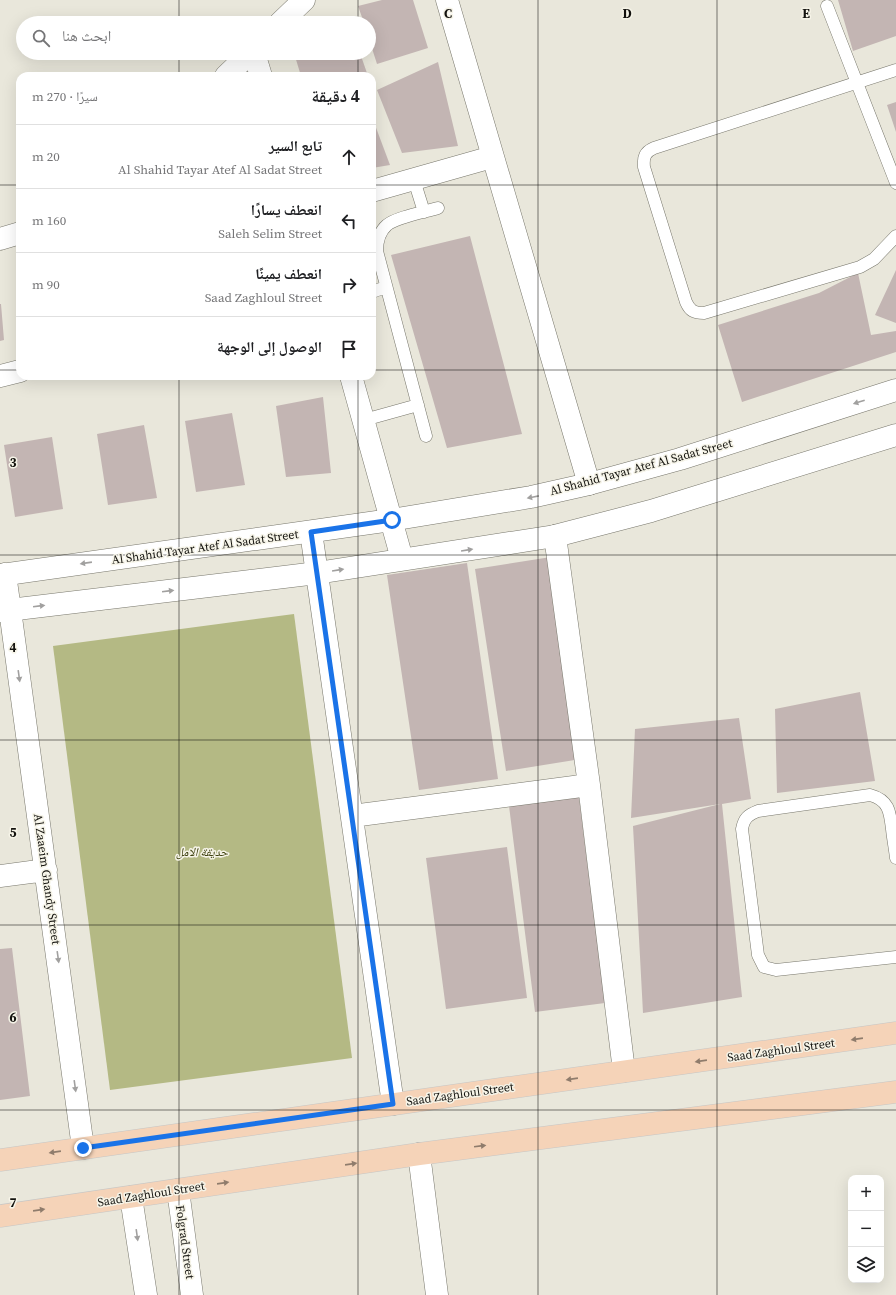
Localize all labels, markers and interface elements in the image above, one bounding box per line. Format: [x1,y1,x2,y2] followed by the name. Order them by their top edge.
[444,5,452,22] text: C
[622,5,632,22] text: D
[802,5,810,22] text: E
[16,16,376,60] search box
[62,25,111,46] text: ابحث هنا
[30,27,52,49] icon: search
[311,84,360,108] text: 4 دقيقة
[32,88,98,105] text: سيرًا · 270 m
[269,135,322,156] text: تابع السير
[338,146,360,168] icon: ahead
[32,148,60,165] text: 20 m
[118,161,322,178] text: Al Shahid Tayar Atef Al Sadat Street
[251,199,322,220] text: انعطف يسارًا
[338,210,360,232] icon: left
[32,212,66,229] text: 160 m
[218,225,322,242] text: Saleh Selim Street
[255,263,322,284] text: انعطف يمينًا
[338,274,360,296] icon: right
[32,276,60,293] text: 90 m
[205,289,322,306] text: Saad Zaghloul Street
[217,336,322,357] text: الوصول إلى الوجهة
[338,338,360,360] icon: arrive
[853,399,865,405] one-way arrow
[548,435,734,499] street label: Al Shahid Tayar Atef Al Sadat Street
[9,454,17,471] text: 3
[526,494,539,500] one-way arrow
[383,511,401,529] route start
[111,526,299,568] street label: Al Shahid Tayar Atef Al Sadat Street
[461,546,473,552] one-way arrow
[80,560,92,566] one-way arrow
[332,566,345,572] one-way arrow
[162,588,174,594] one-way arrow
[33,603,45,609] one-way arrow
[9,639,17,656] text: 4
[16,670,22,682] one-way arrow
[30,813,64,945] street label: Al Zaaeim Ghandy Street
[9,824,17,841] text: 5
[176,844,228,860] park label: حديقة الامل
[55,951,61,963] one-way arrow
[9,1009,17,1026] text: 6
[726,1035,836,1065] street label: Saad Zaghloul Street
[851,1036,863,1042] one-way arrow
[695,1058,707,1064] one-way arrow
[566,1076,578,1082] one-way arrow
[405,1079,515,1109] street label: Saad Zaghloul Street
[72,1080,78,1092] one-way arrow
[74,1139,92,1157] route end
[474,1143,486,1149] one-way arrow
[49,1149,61,1155] one-way arrow
[345,1161,357,1167] one-way arrow
[848,1175,884,1283] map controls
[848,1175,884,1211] button: +
[96,1178,206,1210] street label: Saad Zaghloul Street
[216,1180,229,1186] one-way arrow
[9,1194,17,1211] text: 7
[172,1204,198,1280] street label: Folgrad Street
[32,1207,45,1213] one-way arrow
[848,1211,884,1247] button: −
[134,1229,140,1242] one-way arrow
[848,1247,884,1283] button: layers

